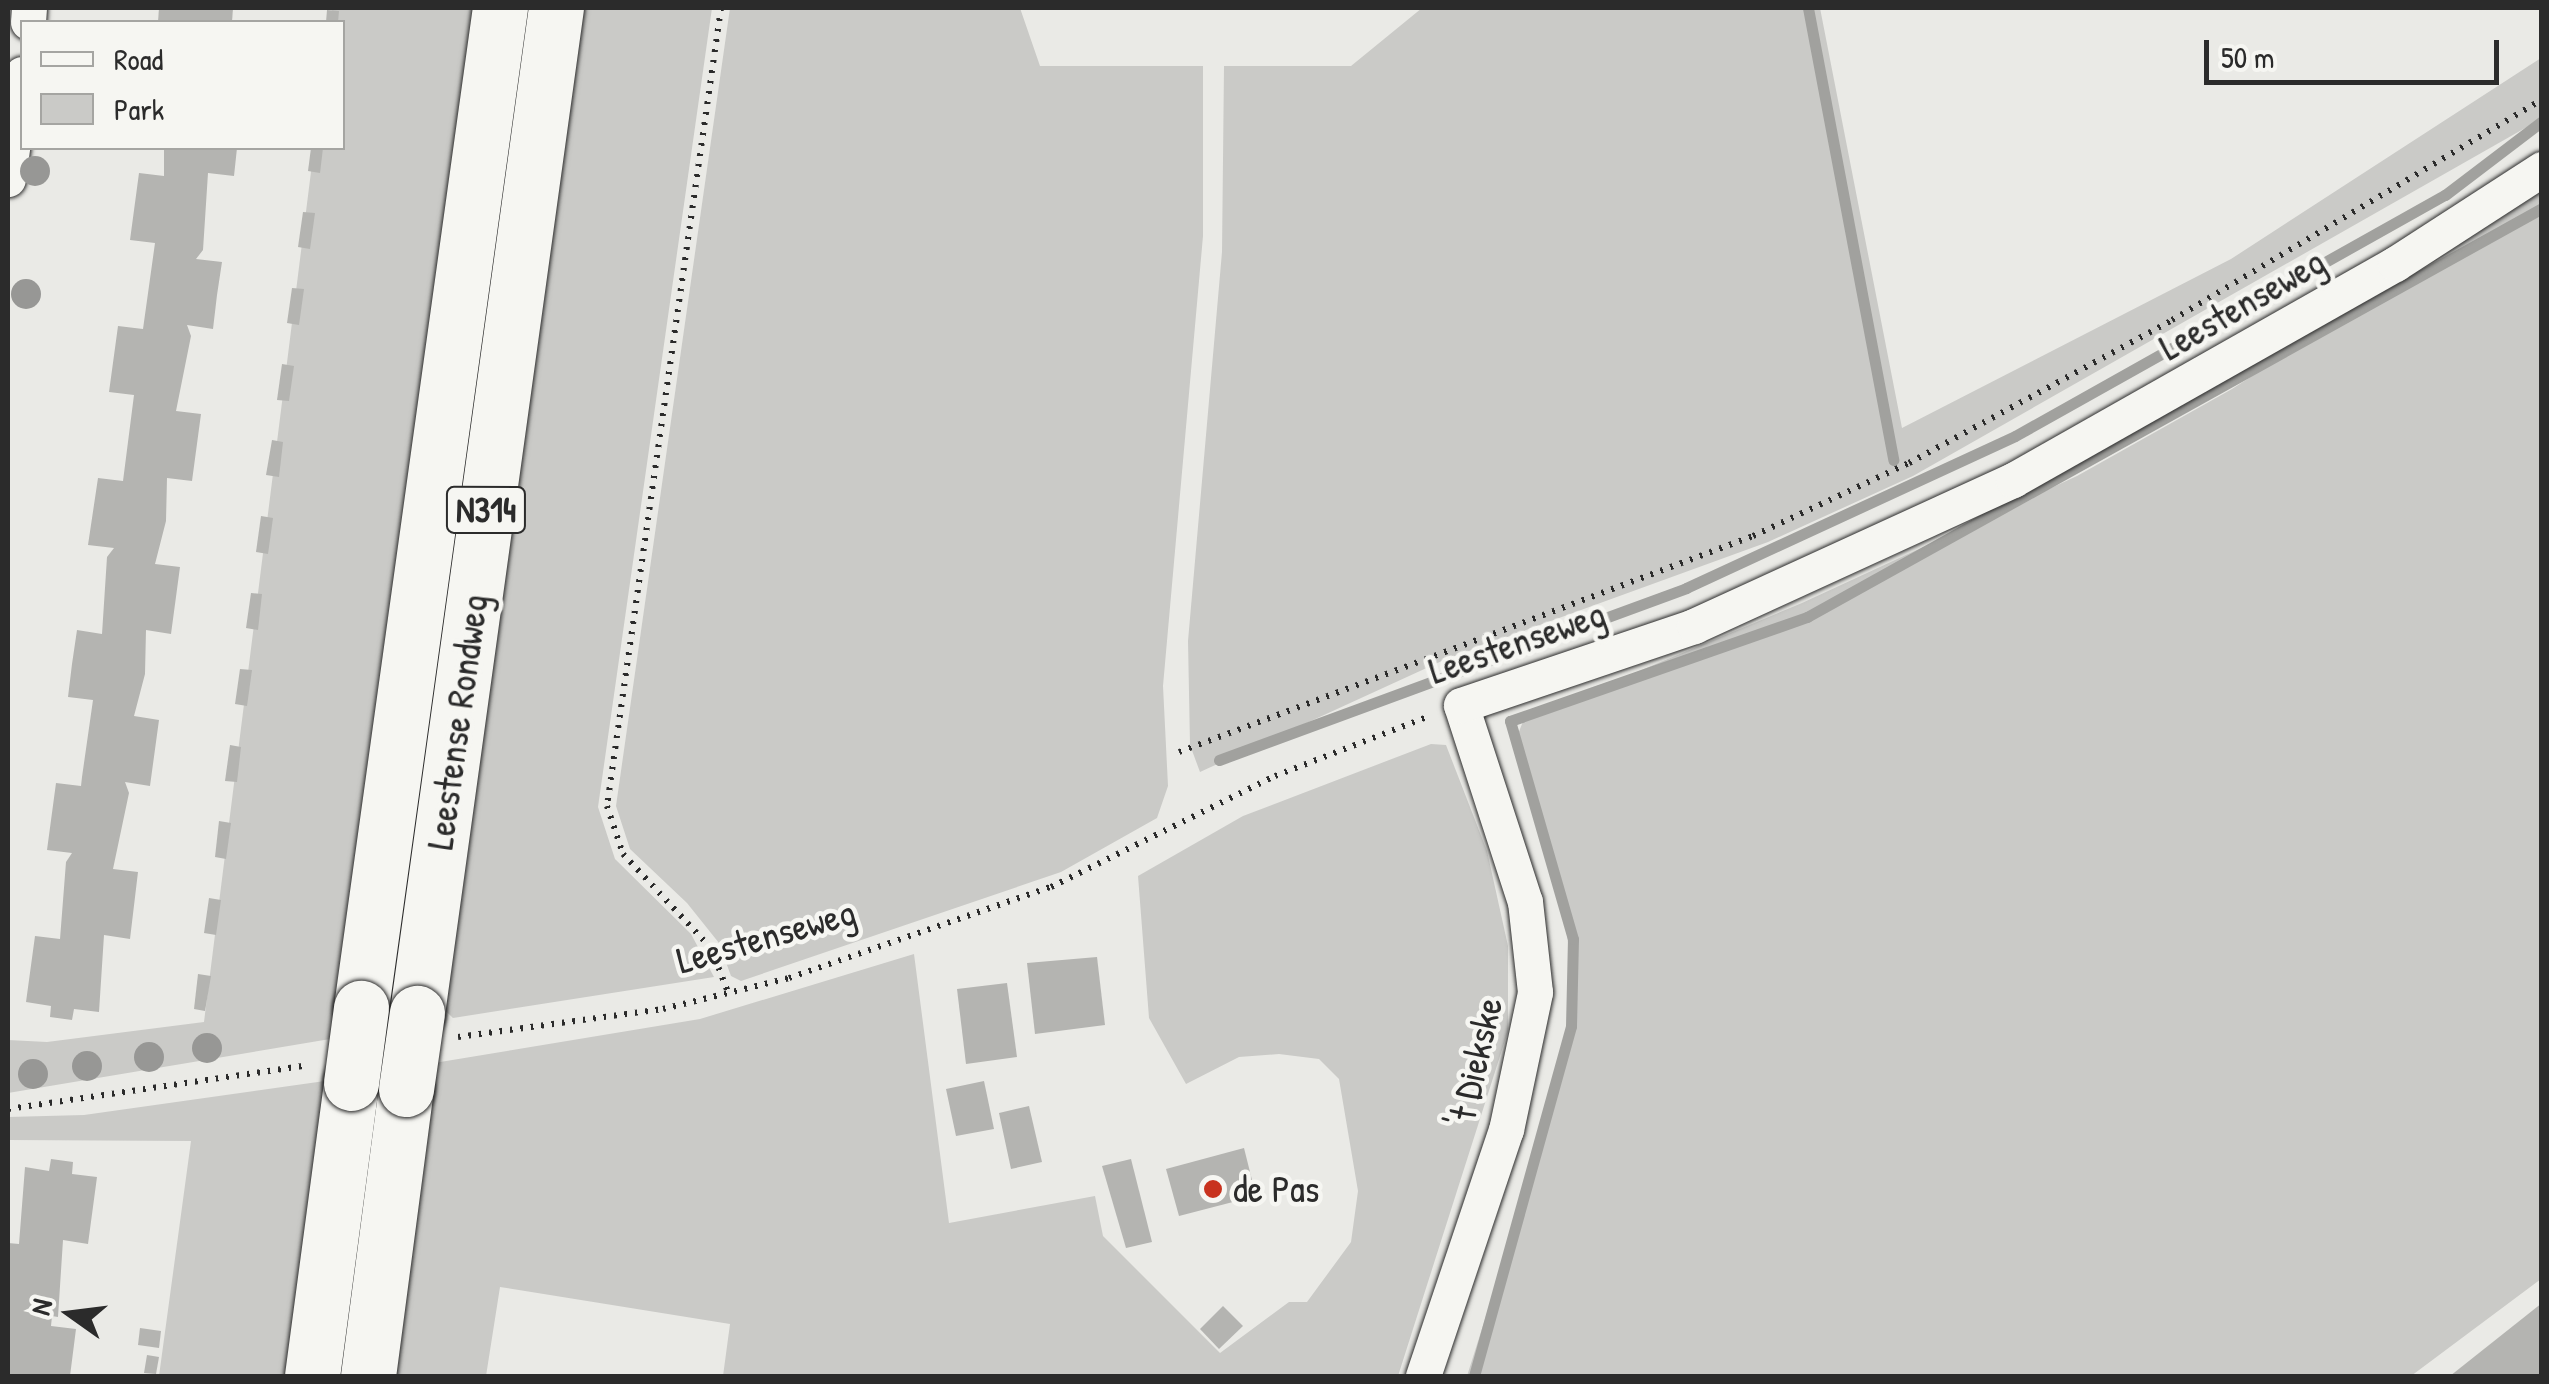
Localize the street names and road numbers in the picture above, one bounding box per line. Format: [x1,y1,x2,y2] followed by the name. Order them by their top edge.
[2151,238,2333,370] street label: Leestenseweg
[444,480,528,540] road number: N314
[1423,591,1611,693] street label: Leestenseweg
[417,592,497,852] street label: Leestense Rondweg
[671,889,861,983] street label: Leestenseweg
[1438,993,1512,1131] street label: 't Diekske

